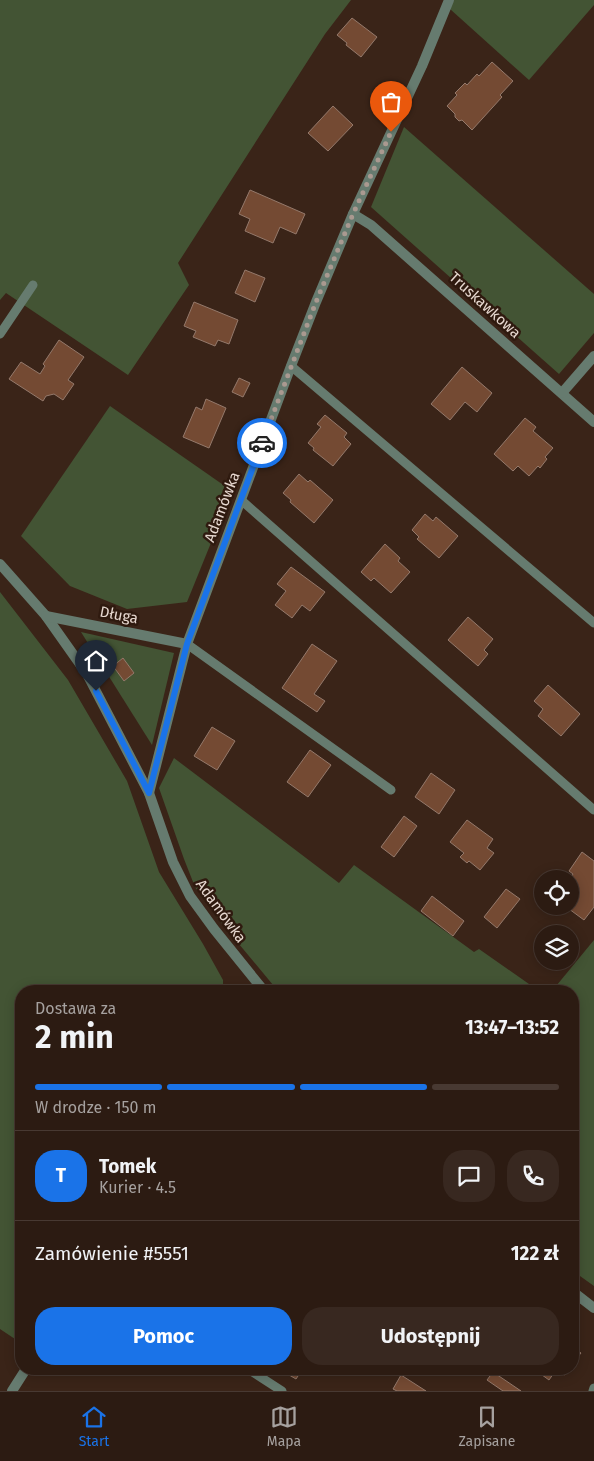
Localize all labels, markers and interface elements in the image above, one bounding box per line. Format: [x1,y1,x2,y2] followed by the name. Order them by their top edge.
[370,81,412,132] pin
[377,88,405,116] icon: bag
[445,268,525,342] street label: Truskawkowa
[237,418,287,468] courier
[248,429,276,457] icon: car
[200,469,244,545] street label: Adamówka
[98,602,140,628] street label: Długa
[75,640,117,691] pin
[82,647,110,675] icon: home
[534,870,579,970] map controls
[534,870,579,915] button: locate
[192,876,250,946] street label: Adamówka
[534,925,579,970] button: layers
[35,999,116,1018] text: Dostawa za
[465,1016,559,1039] text: 13:47–13:52
[35,1018,114,1056] text: 2 min
[35,1098,156,1117] text: W drodze · 150 m
[443,1150,495,1202] button: chat
[507,1150,559,1202] button: phone
[99,1155,156,1178] text: Tomek
[56,1164,66,1187] text: T
[99,1178,176,1197] text: Kurier · 4.5
[35,1242,189,1265] text: Zamówienie #5551
[511,1242,559,1265] text: 122 zł
[35,1307,292,1365] button: Pomoc
[302,1307,559,1365] button: Udostępnij
[79,1403,109,1450] tab: Start
[267,1403,301,1450] tab: Mapa
[458,1403,515,1450] tab: Zapisane

